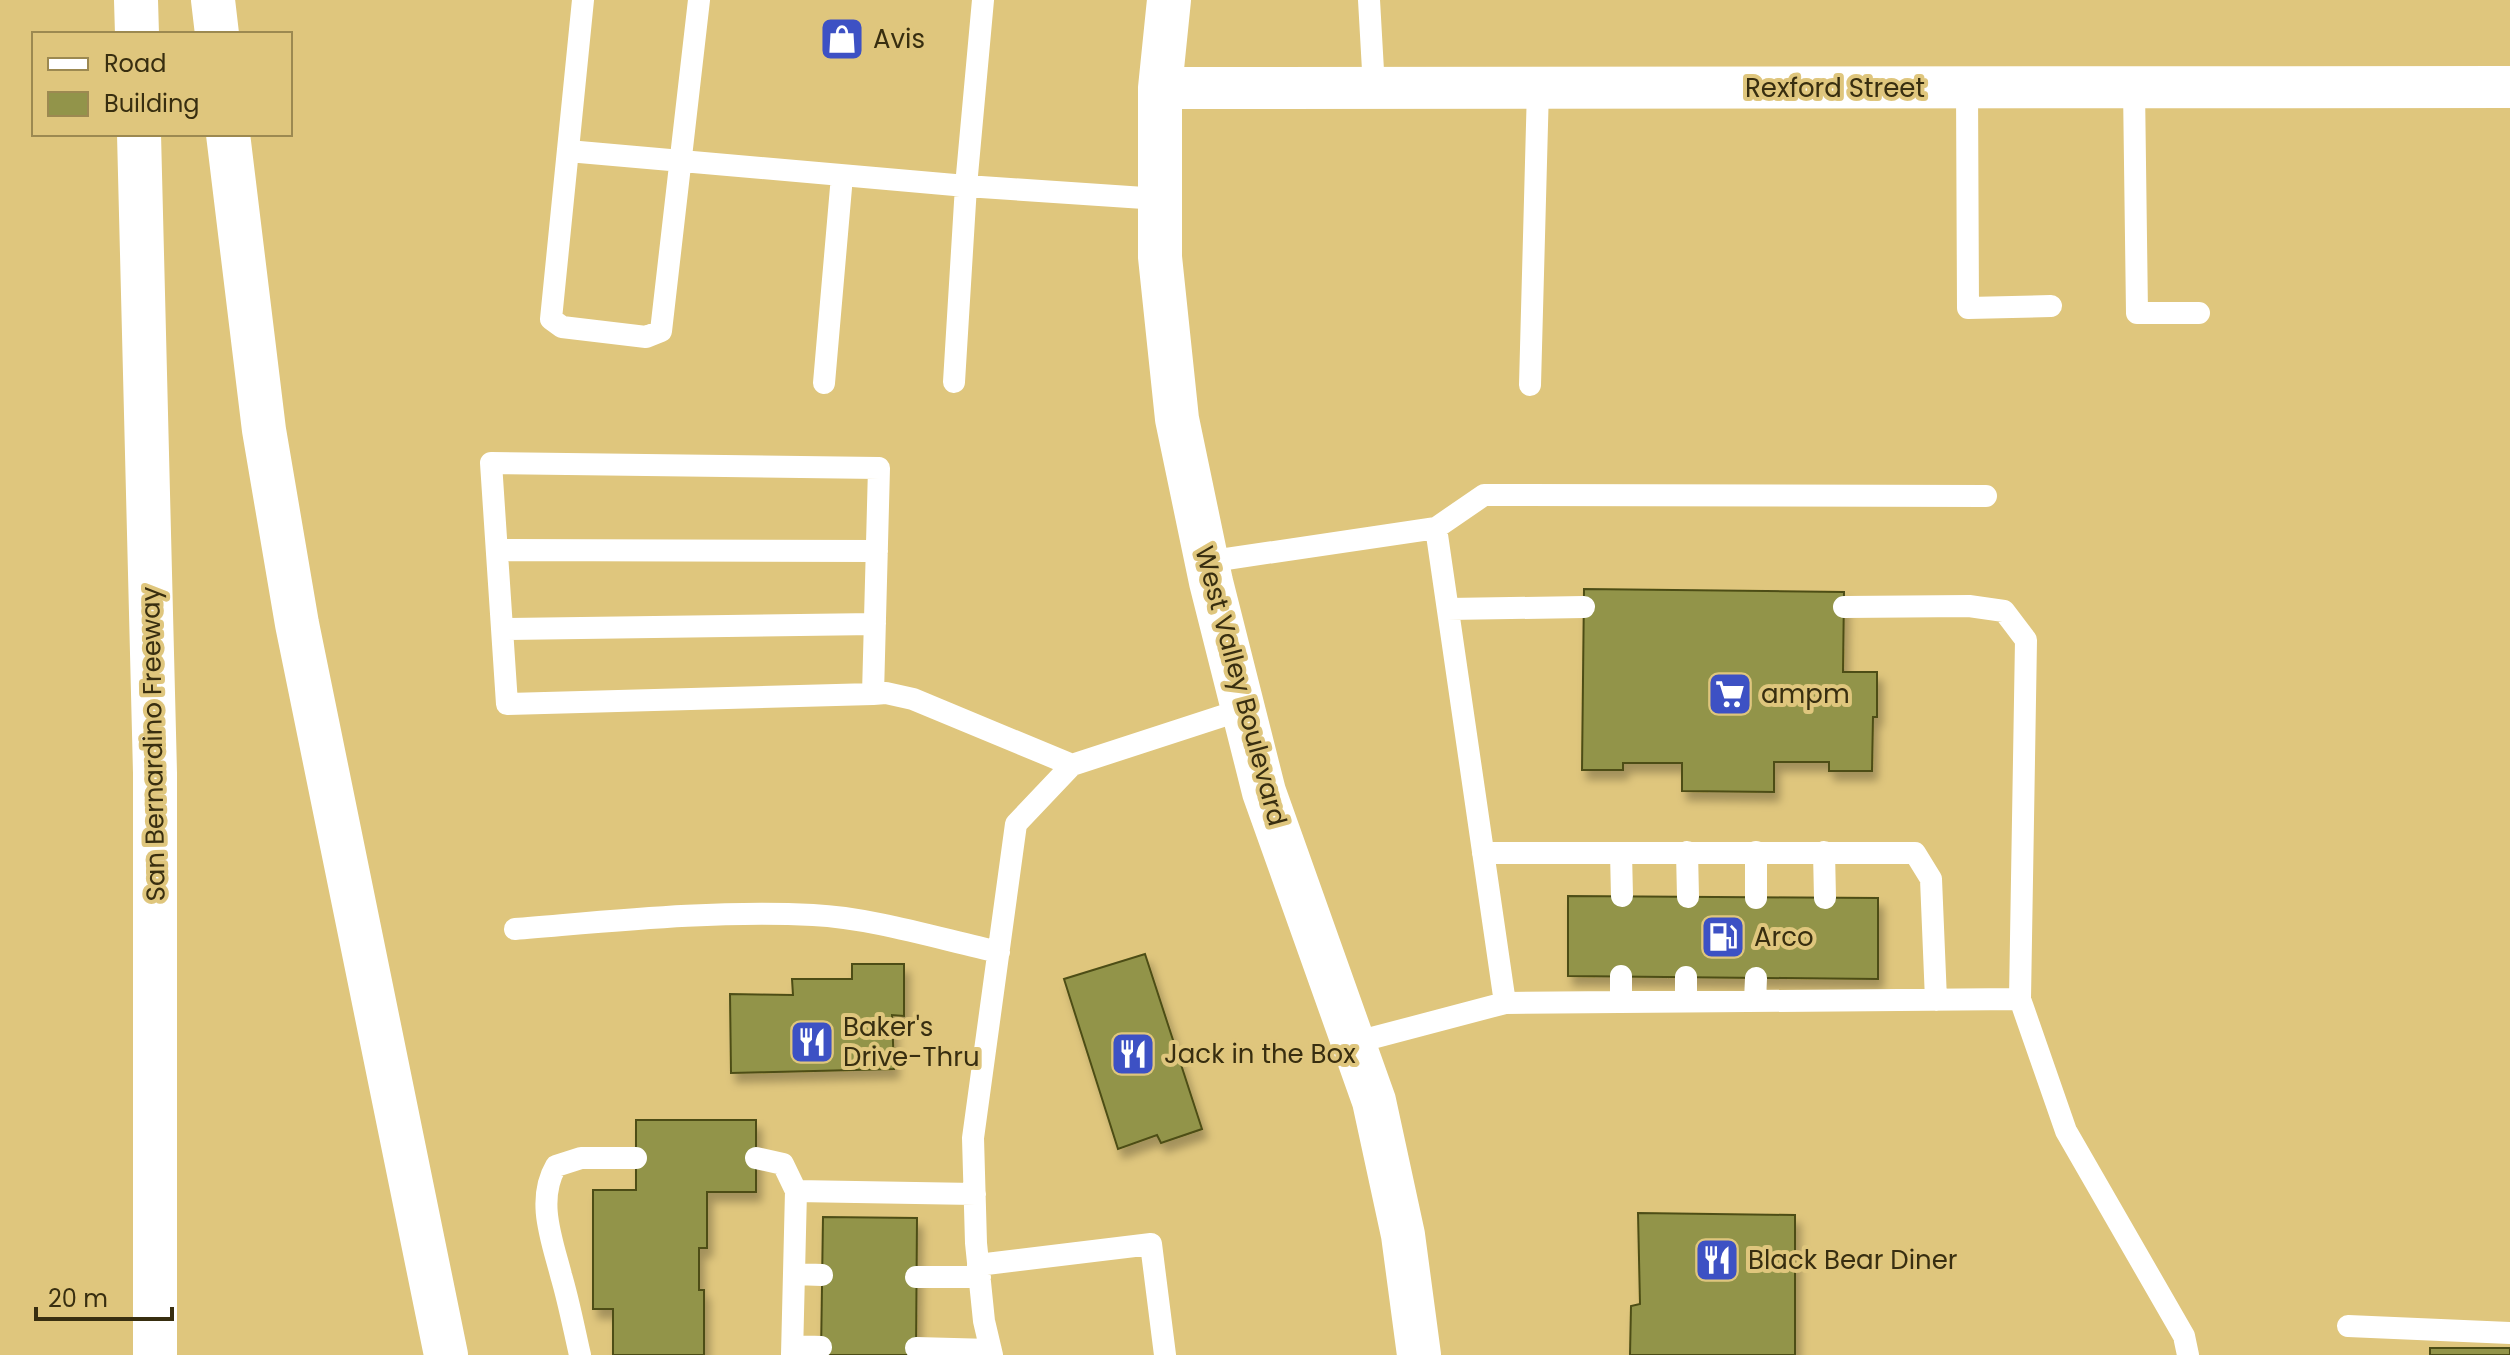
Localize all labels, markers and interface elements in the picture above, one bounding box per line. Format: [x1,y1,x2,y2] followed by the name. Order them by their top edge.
[818,15,866,63] shop icon: Avis
[873,21,925,57] place label: Avis
[32,32,292,136] legend
[104,47,166,80] text: Road
[1745,70,1925,106] street label: Rexford Street
[104,87,200,120] text: Building
[1186,542,1296,830] street label: West Valley Boulevard
[132,586,174,902] street label: San Bernardino Freeway
[1706,670,1754,718] supermarket icon: ampm
[1761,676,1850,712] place label: ampm
[1699,913,1747,961] fuel station icon: Arco
[1754,919,1814,955] place label: Arco
[843,1009,980,1075] place label: Baker's Drive-Thru
[788,1018,836,1066] restaurant icon: Baker's Drive-Thru
[1109,1030,1157,1078] restaurant icon: Jack in the Box
[1164,1036,1356,1072] place label: Jack in the Box
[1693,1236,1741,1284] restaurant icon: Black Bear Diner
[1748,1242,1958,1278] place label: Black Bear Diner
[36,1271,172,1321] scale bar
[48,1282,108,1315] text: 20 m

